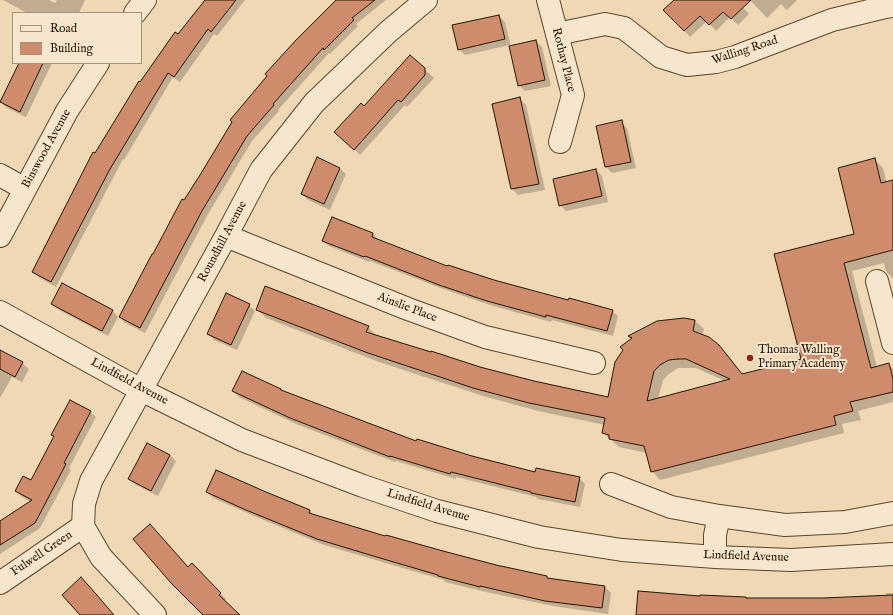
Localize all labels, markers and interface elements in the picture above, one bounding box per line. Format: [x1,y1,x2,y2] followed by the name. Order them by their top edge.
[12,12,142,64] legend
[50,21,77,36] text: Road
[548,26,578,94] street label: Rothay Place
[710,34,780,68] street label: Walling Road
[50,41,93,56] text: Building
[19,107,75,191] street label: Binswood Avenue
[196,199,250,285] street label: Roundhill Avenue
[375,290,439,326] street label: Ainslie Place
[758,344,845,372] place label: Thomas Walling Primary Academy
[745,353,755,363] marker: Thomas Walling Primary Academy
[88,355,170,409] street label: Lindfield Avenue
[385,487,471,525] street label: Lindfield Avenue
[9,528,75,580] street label: Fulwell Green
[703,548,789,566] street label: Lindfield Avenue

